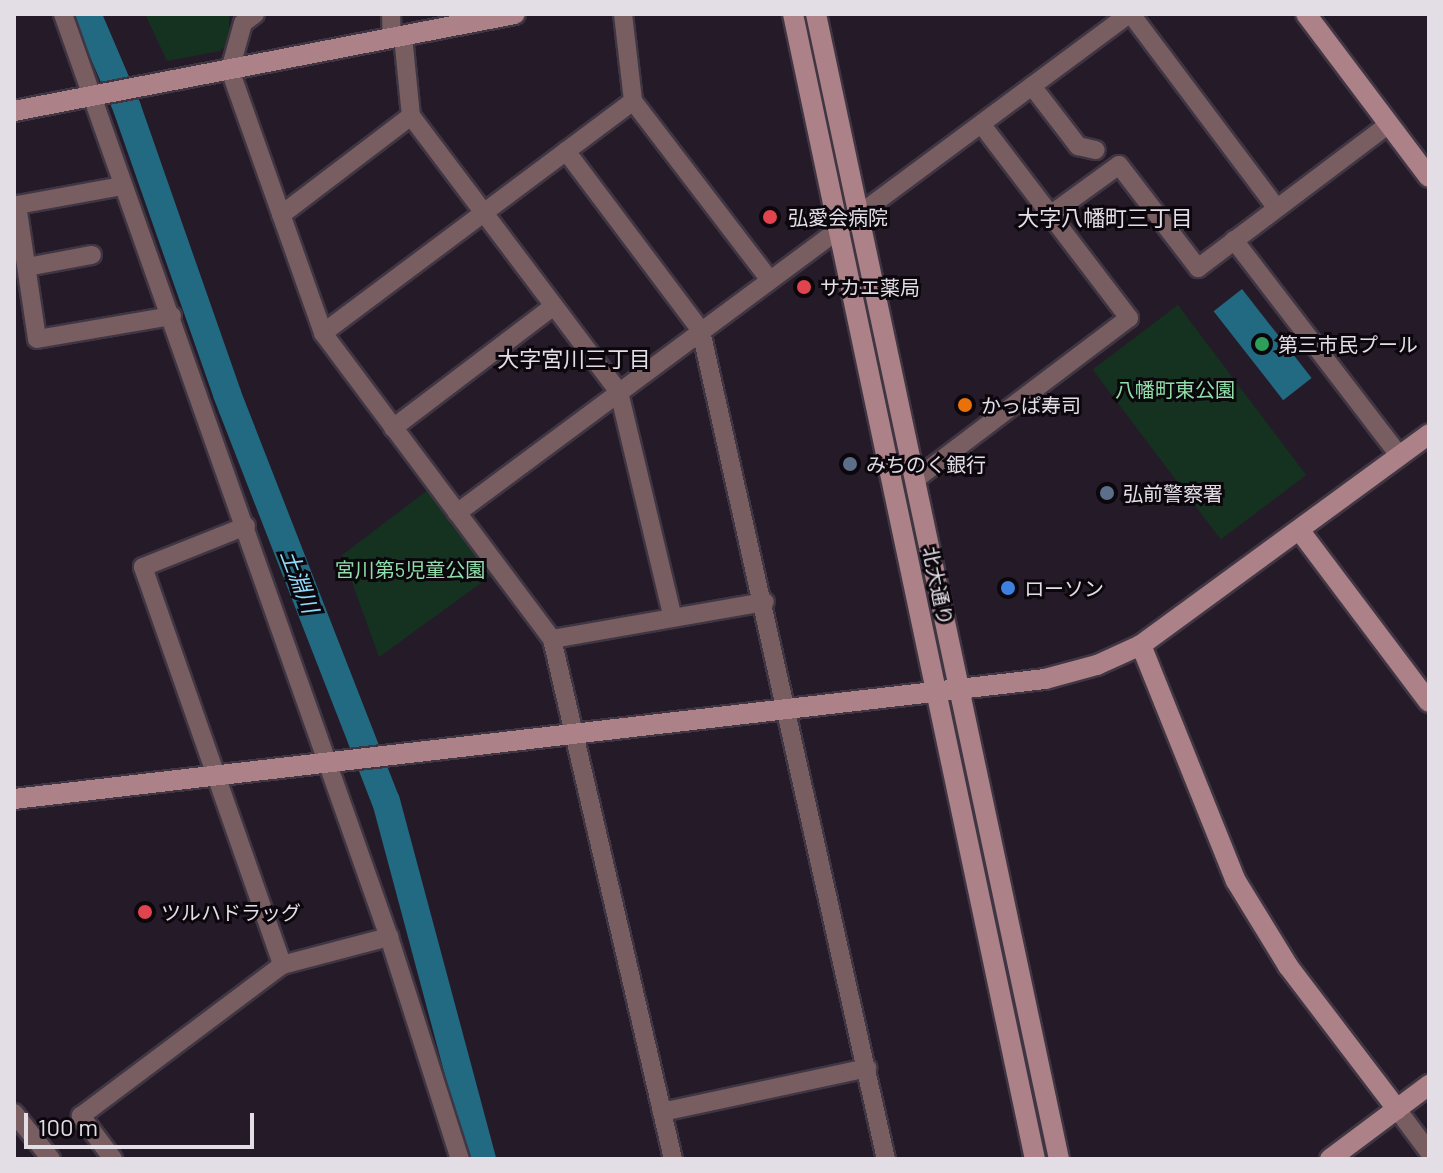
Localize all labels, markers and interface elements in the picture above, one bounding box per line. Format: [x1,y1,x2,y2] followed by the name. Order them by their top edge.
[788,205,888,229] place label: 弘愛会病院
[1017,205,1193,231] district label: 大字八幡町三丁目
[759,206,781,228] marker: 弘愛会病院
[820,275,920,299] place label: サカエ薬局
[795,278,813,296] marker: サカエ薬局
[1278,332,1418,356] place label: 第三市民プール
[1253,335,1271,353] marker: 第三市民プール
[497,346,651,372] district label: 大字宮川三丁目
[1115,377,1235,401] park label: 八幡町東公園
[981,393,1081,417] place label: かっぱ寿司
[956,396,974,414] marker: かっぱ寿司
[866,452,986,476] place label: みちのく銀行
[841,455,859,473] marker: みちのく銀行
[1123,481,1223,505] place label: 弘前警察署
[1098,484,1116,502] marker: 弘前警察署
[918,544,958,628] street label: 北大通り
[276,545,324,617] water label: 土淵川
[335,557,485,581] park label: 宮川第5児童公園
[1024,576,1104,600] place label: ローソン
[999,579,1017,597] marker: ローソン
[161,900,301,924] place label: ツルハドラッグ
[136,903,154,921] marker: ツルハドラッグ
[28,1097,258,1147] scale bar
[38,1112,98,1141] text: 100 m

